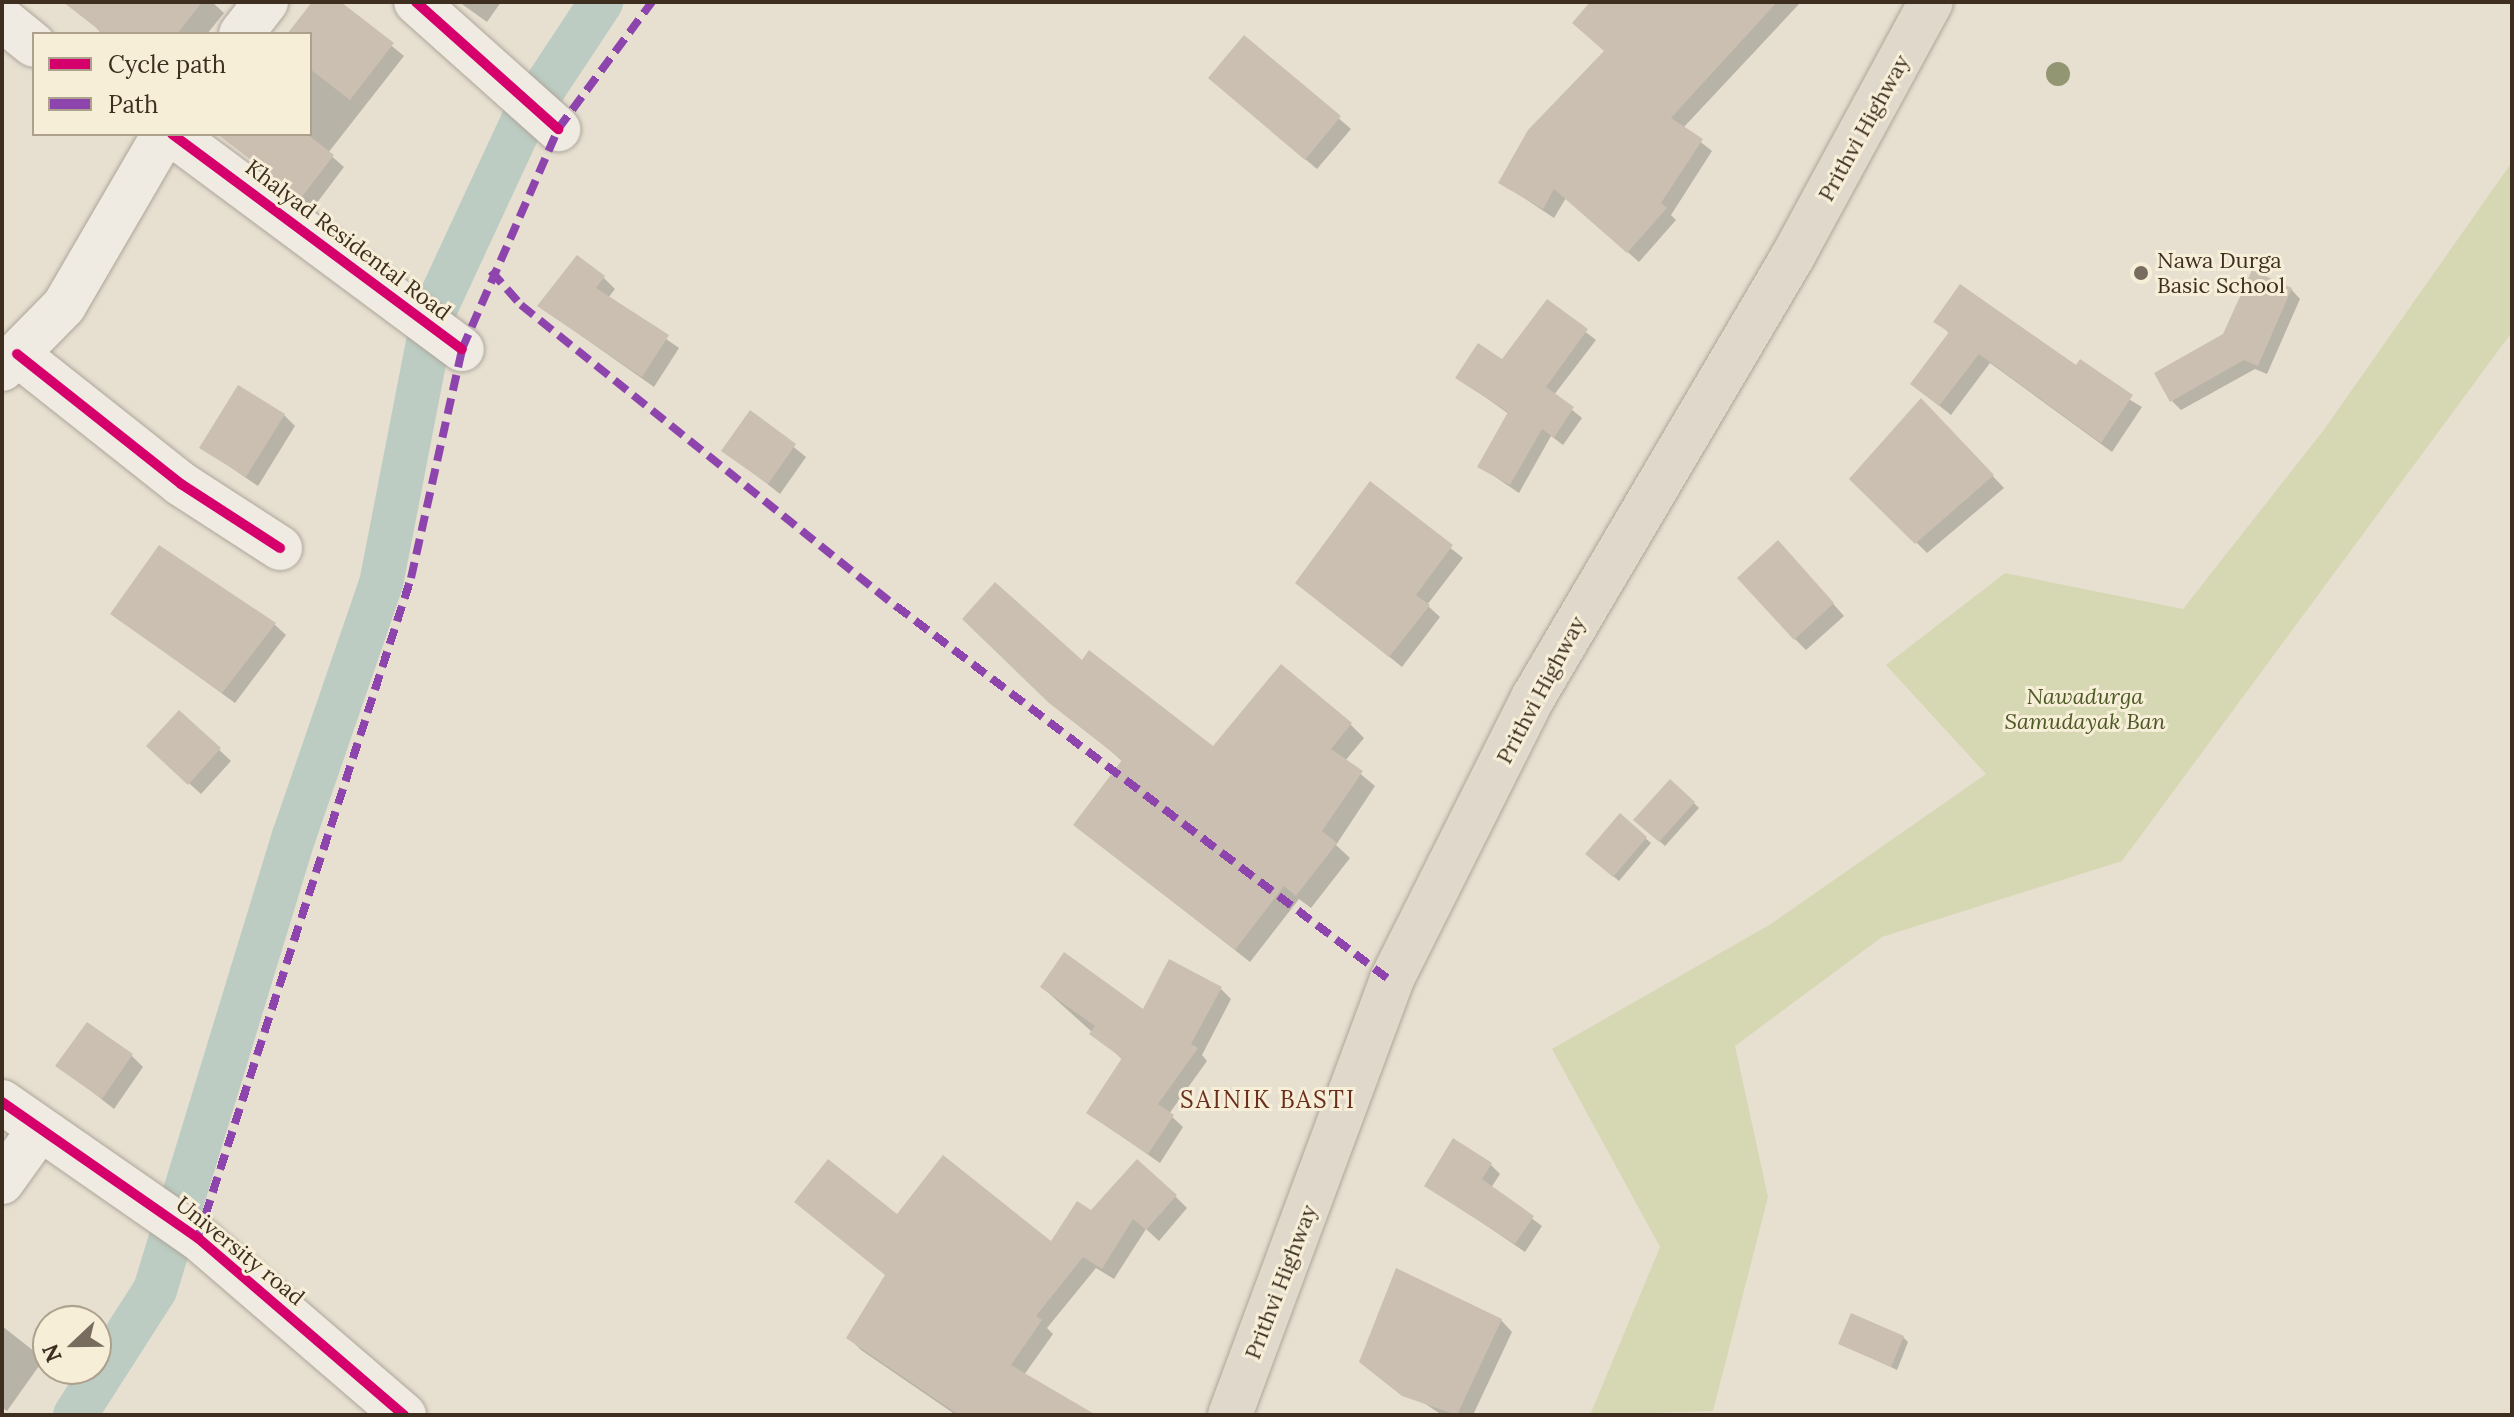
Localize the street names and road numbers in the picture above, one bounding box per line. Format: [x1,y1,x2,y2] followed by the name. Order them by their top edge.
[1813,50,1915,206] street label: Prithvi Highway
[240,154,456,326] street label: Khalyad Residental Road
[1491,612,1591,768] street label: Prithvi Highway
[170,1191,310,1311] street label: University road
[1239,1201,1323,1363] street label: Prithvi Highway

